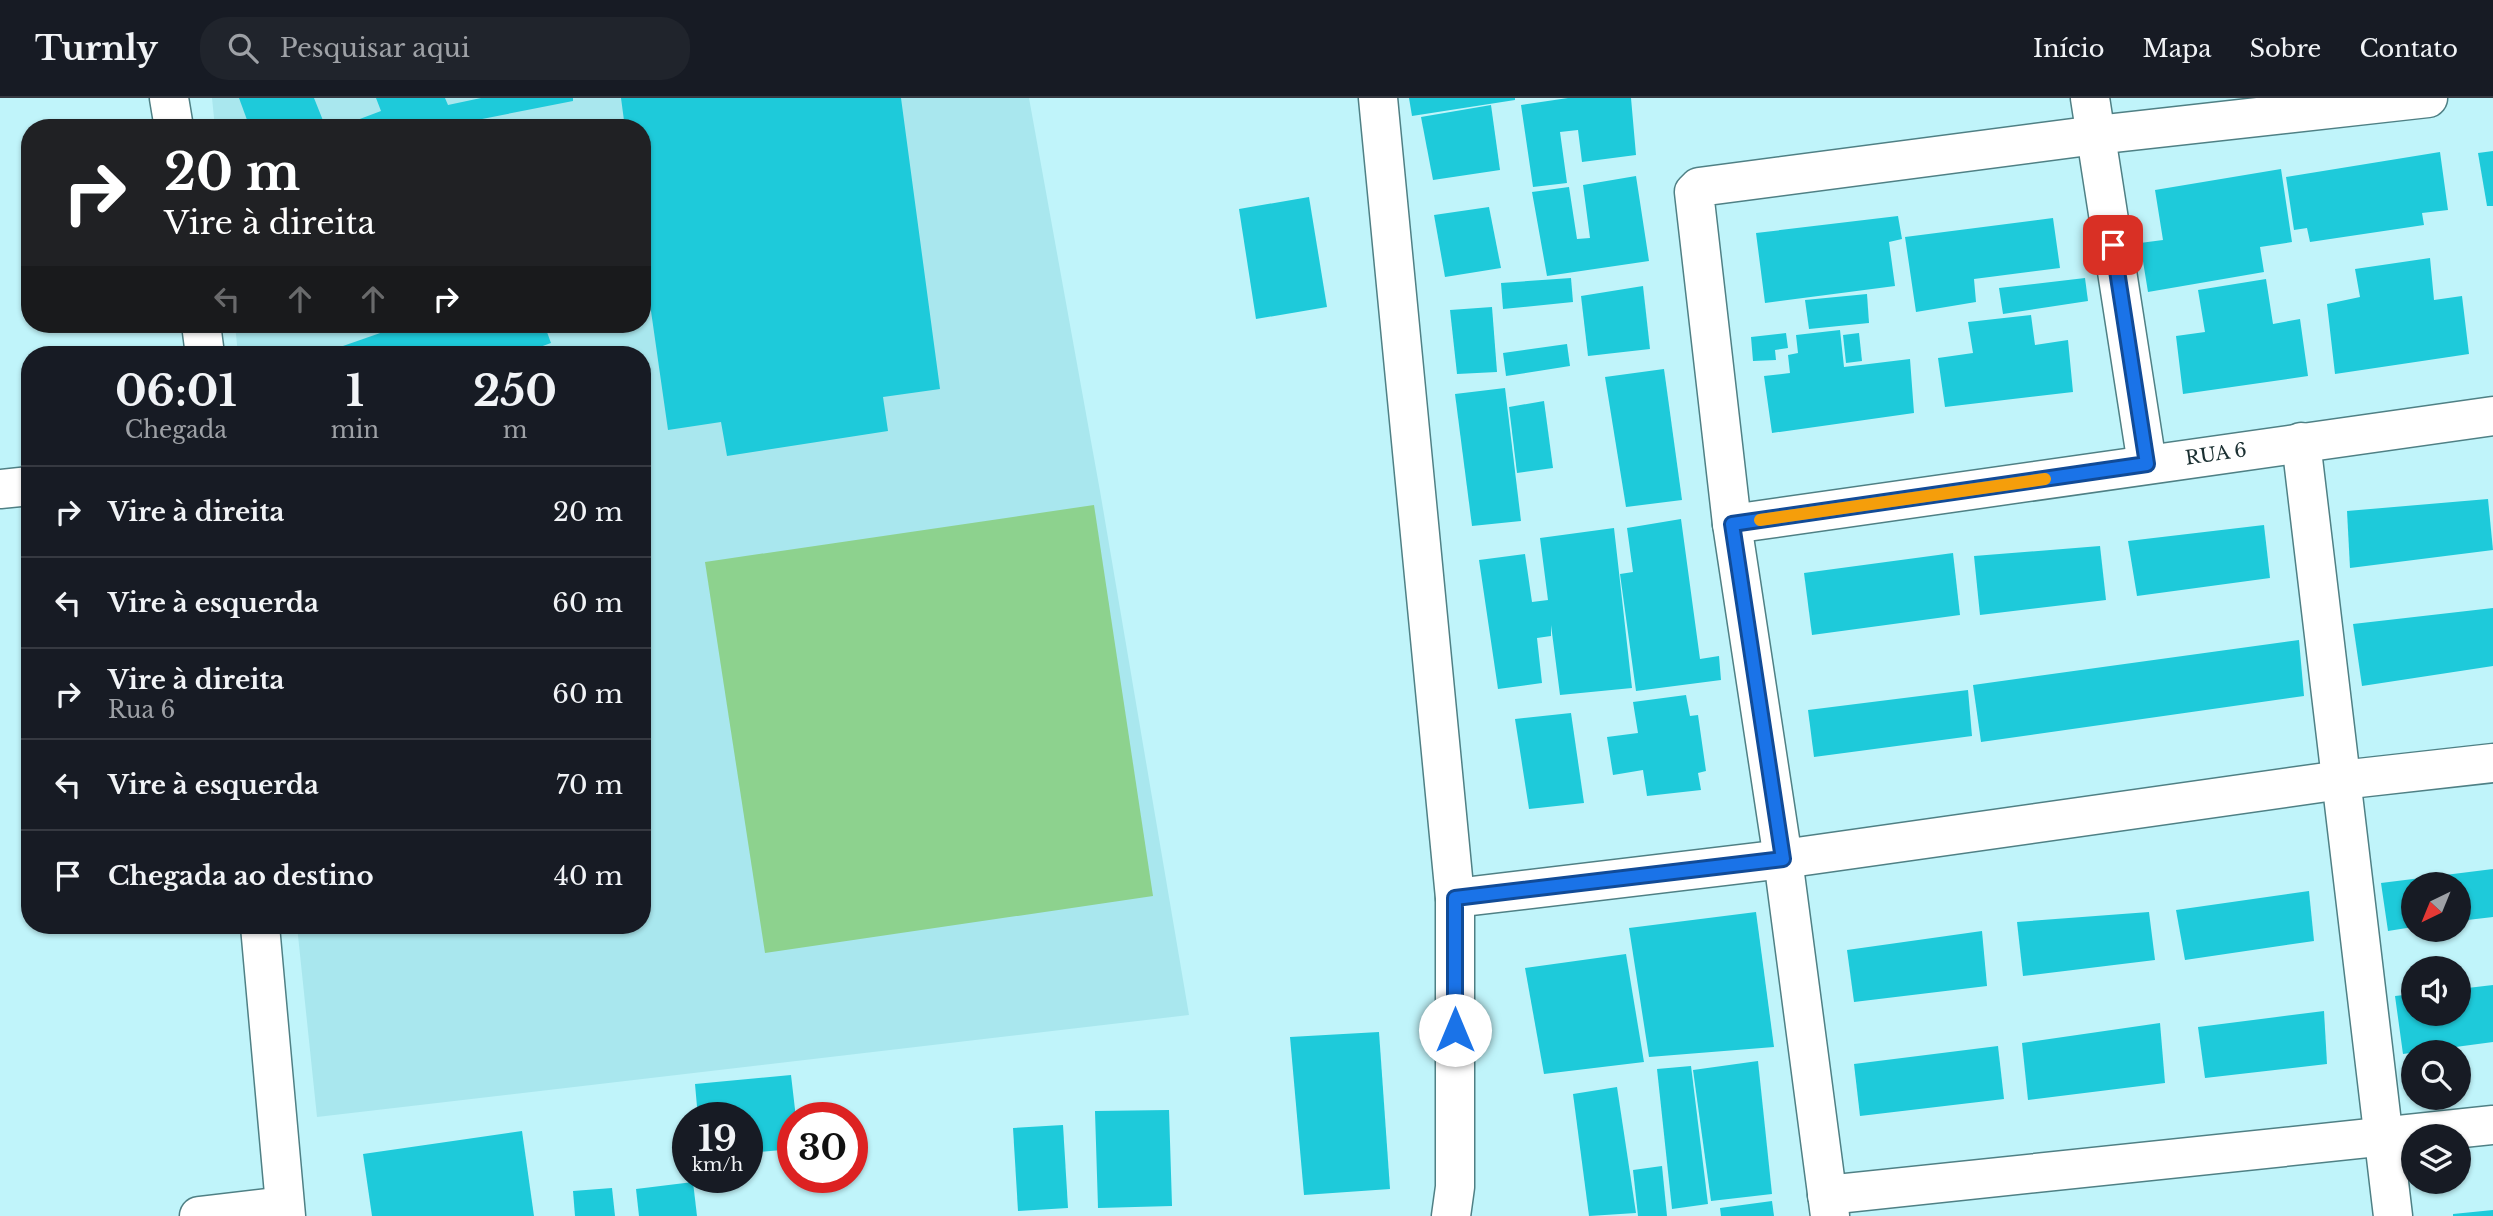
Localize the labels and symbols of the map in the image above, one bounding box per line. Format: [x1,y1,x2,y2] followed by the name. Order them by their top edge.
[2083,215,2143,275] pin
[2184,438,2248,470] street label: RUA 6
[2401,872,2471,942] north arrow
[1418,993,1492,1067] position arrow
[777,1102,868,1193] speed limit sign: 30

